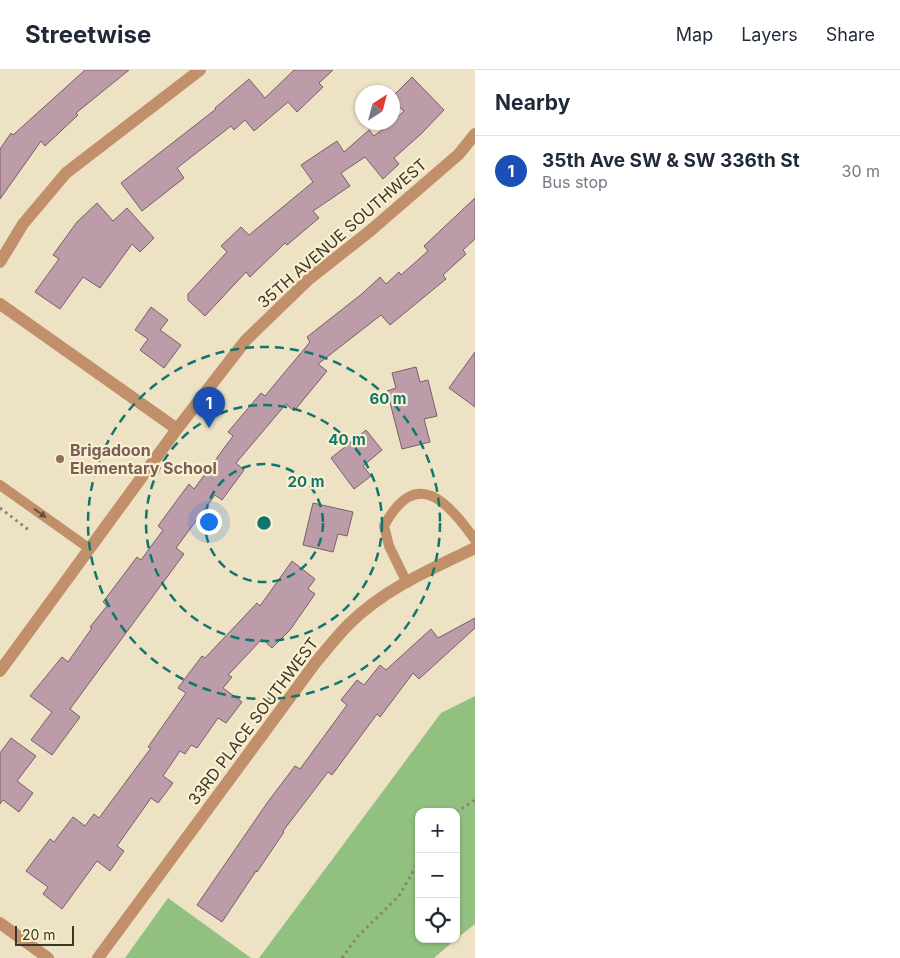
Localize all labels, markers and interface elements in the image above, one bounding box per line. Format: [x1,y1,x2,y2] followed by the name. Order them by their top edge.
[25,20,151,49] text: Streetwise
[676,24,713,45] text: Map
[741,24,798,45] text: Layers
[826,24,875,45] text: Share
[355,85,400,130] north arrow
[495,90,570,115] text: Nearby
[542,149,800,172] text: 35th Ave SW & SW 336th St
[253,154,431,312] street label: 35TH AVENUE SOUTHWEST
[508,161,514,181] text: 1
[842,161,880,181] text: 30 m
[542,172,608,192] text: Bus stop
[193,387,225,428] pin: 1
[369,389,407,408] text: 60 m
[328,430,366,449] text: 40 m
[70,440,217,478] place label: Brigadoon Elementary School
[54,453,66,465] marker: Brigadoon Elementary School
[288,472,324,491] text: 20 m
[33,508,47,518] one-way arrow
[196,509,222,535] your location
[255,514,273,532] centre of rings
[184,633,322,809] street label: 33RD PLACE SOUTHWEST
[415,808,460,943] map controls
[415,808,460,853] button: +
[415,853,460,898] button: −
[415,898,460,943] button: locate
[15,923,74,946] scale bar
[22,926,56,943] text: 20 m

